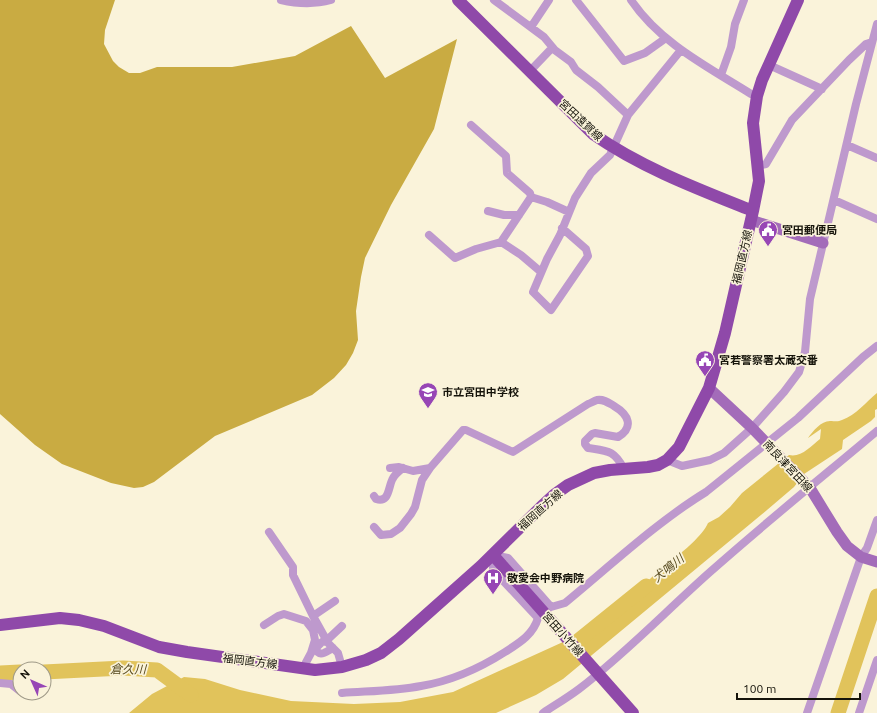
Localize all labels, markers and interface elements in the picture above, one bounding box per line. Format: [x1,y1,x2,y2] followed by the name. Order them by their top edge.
[557,97,605,143] street label: 宮田遠賀線
[757,219,779,247] public building icon: 宮田郵便局
[782,224,837,236] place label: 宮田郵便局
[730,229,754,285] street label: 福岡直方線
[694,349,716,377] public building icon: 宮若警察署太蔵交番
[719,354,818,366] place label: 宮若警察署太蔵交番
[417,381,439,409] school or university icon: 市立宮田中学校
[442,386,519,398] place label: 市立宮田中学校
[761,438,815,494] street label: 南良津宮田線
[516,487,564,533] street label: 福岡直方線
[650,550,688,584] water label: 犬鳴川
[482,567,504,595] hospital icon: 敬愛会中野病院
[507,572,584,584] place label: 敬愛会中野病院
[540,610,586,658] street label: 宮田小竹線
[222,652,278,670] street label: 福岡直方線
[12,661,52,701] north arrow
[110,662,148,676] water label: 倉久川
[18,667,32,681] text: N
[737,675,860,701] scale bar
[743,682,776,695] text: 100 m

